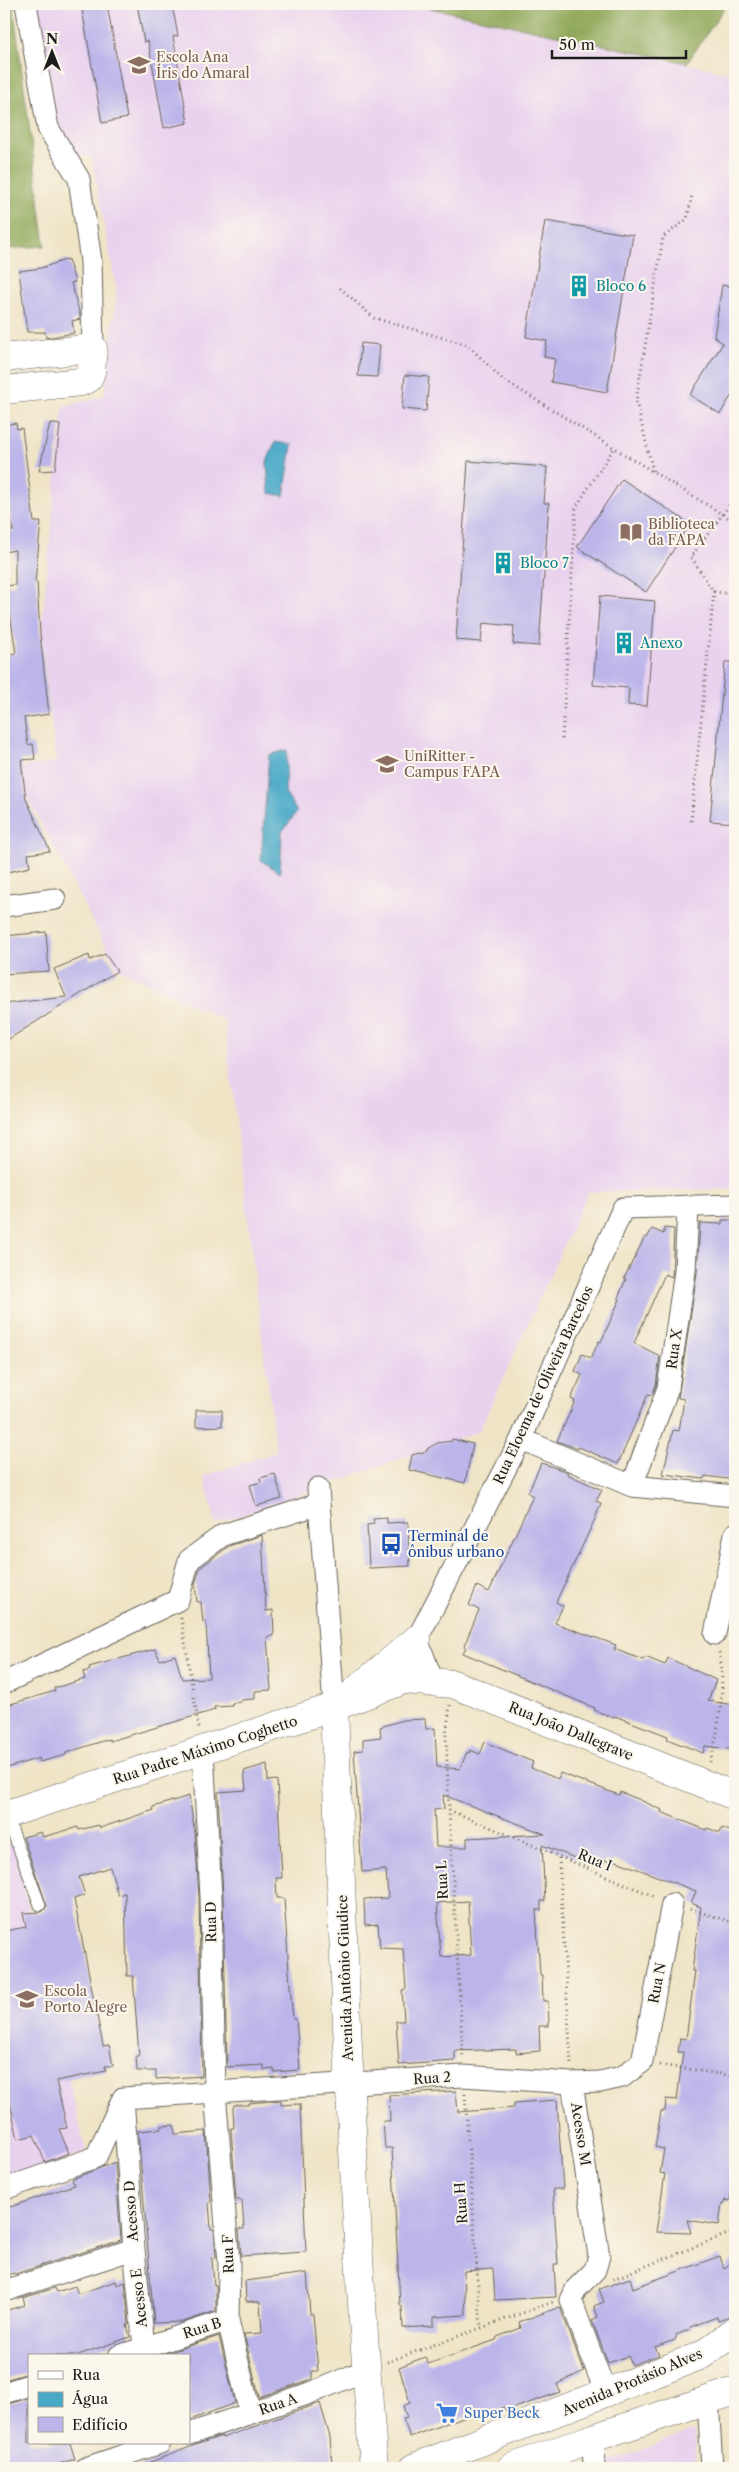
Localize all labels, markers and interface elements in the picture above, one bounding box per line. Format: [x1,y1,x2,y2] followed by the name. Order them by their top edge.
[28,28,78,78] north arrow
[552,28,685,60] scale bar
[46,30,58,48] text: N
[559,35,595,54] text: 50 m
[156,48,250,82] place label: Escola Ana Íris do Amaral
[126,52,152,78] school or university icon: Escola Ana Íris do Amaral
[566,273,592,299] building icon: Bloco 6
[596,277,646,295] place label: Bloco 6
[648,515,716,549] place label: Biblioteca da FAPA
[618,519,644,545] library icon: Biblioteca da FAPA
[490,550,516,576] building icon: Bloco 7
[520,554,569,572] place label: Bloco 7
[611,630,637,656] building icon: Anexo
[639,634,683,652] place label: Anexo
[404,747,500,781] place label: UniRitter - Campus FAPA
[374,751,400,777] school or university icon: UniRitter - Campus FAPA
[489,1283,597,1487] street label: Rua Eloema de Oliveira Barcelos
[662,1327,686,1370] street label: Rua X
[408,1527,504,1561] place label: Terminal de ônibus urbano
[378,1531,404,1557] bus stop icon: Terminal de ônibus urbano
[506,1698,636,1764] street label: Rua João Dallegrave
[110,1712,300,1788] street label: Rua Padre Máximo Coghetto
[575,1845,615,1875] street label: Rua I
[432,1860,452,1900] street label: Rua L
[333,1894,357,2063] street label: Avenida Antônio Giudice
[202,1901,220,1943] street label: Rua D
[644,1961,670,2005] street label: Rua N
[44,1982,128,2016] place label: Escola Porto Alegre
[14,1986,40,2012] school or university icon: Escola Porto Alegre
[412,2068,452,2088] street label: Rua 2
[567,2100,595,2167] street label: Acesso M
[120,2180,142,2243] street label: Acesso D
[451,2182,471,2224] street label: Rua H
[218,2234,238,2274] street label: Rua F
[127,2267,151,2330] street label: Acesso E
[180,2313,224,2343] street label: Rua B
[558,2344,705,2420] street label: Avenida Protásio Alves
[28,2354,190,2444] legend
[72,2365,100,2384] text: Rua
[71,2389,108,2408] text: Água
[256,2389,300,2419] street label: Rua A
[434,2400,460,2426] supermarket icon: Super Beck
[464,2404,541,2422] place label: Super Beck
[72,2415,128,2434] text: Edifício

